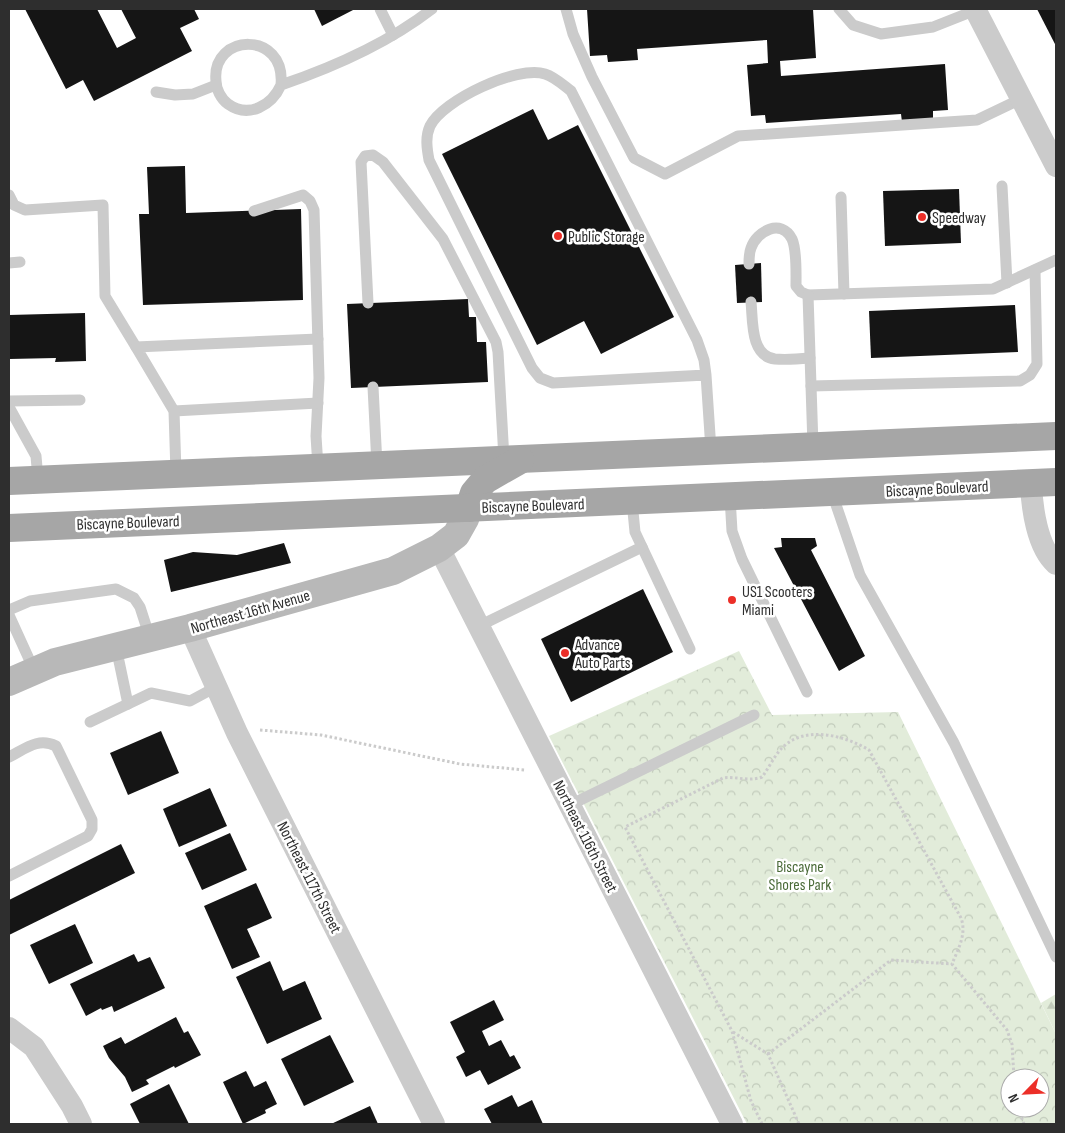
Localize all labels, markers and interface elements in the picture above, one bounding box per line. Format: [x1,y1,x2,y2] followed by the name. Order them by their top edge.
[932,209,986,228] place label: Speedway
[916,211,928,223] marker: Speedway
[568,228,645,247] place label: Public Storage
[552,230,564,242] marker: Public Storage
[885,477,989,502] street label: Biscayne Boulevard
[481,495,585,518] street label: Biscayne Boulevard
[76,512,180,535] street label: Biscayne Boulevard
[742,583,813,620] place label: US1 Scooters Miami
[189,586,312,639] street label: Northeast 16th Avenue
[726,594,738,606] marker: US1 Scooters Miami
[574,636,631,673] place label: Advance Auto Parts
[559,647,571,659] marker: Advance Auto Parts
[548,777,621,896] street label: Northeast 116th Street
[272,819,345,937] street label: Northeast 117th Street
[769,858,831,895] park label: Biscayne Shores Park
[1000,1068,1050,1118] north arrow
[1004,1091,1023,1105] text: N

